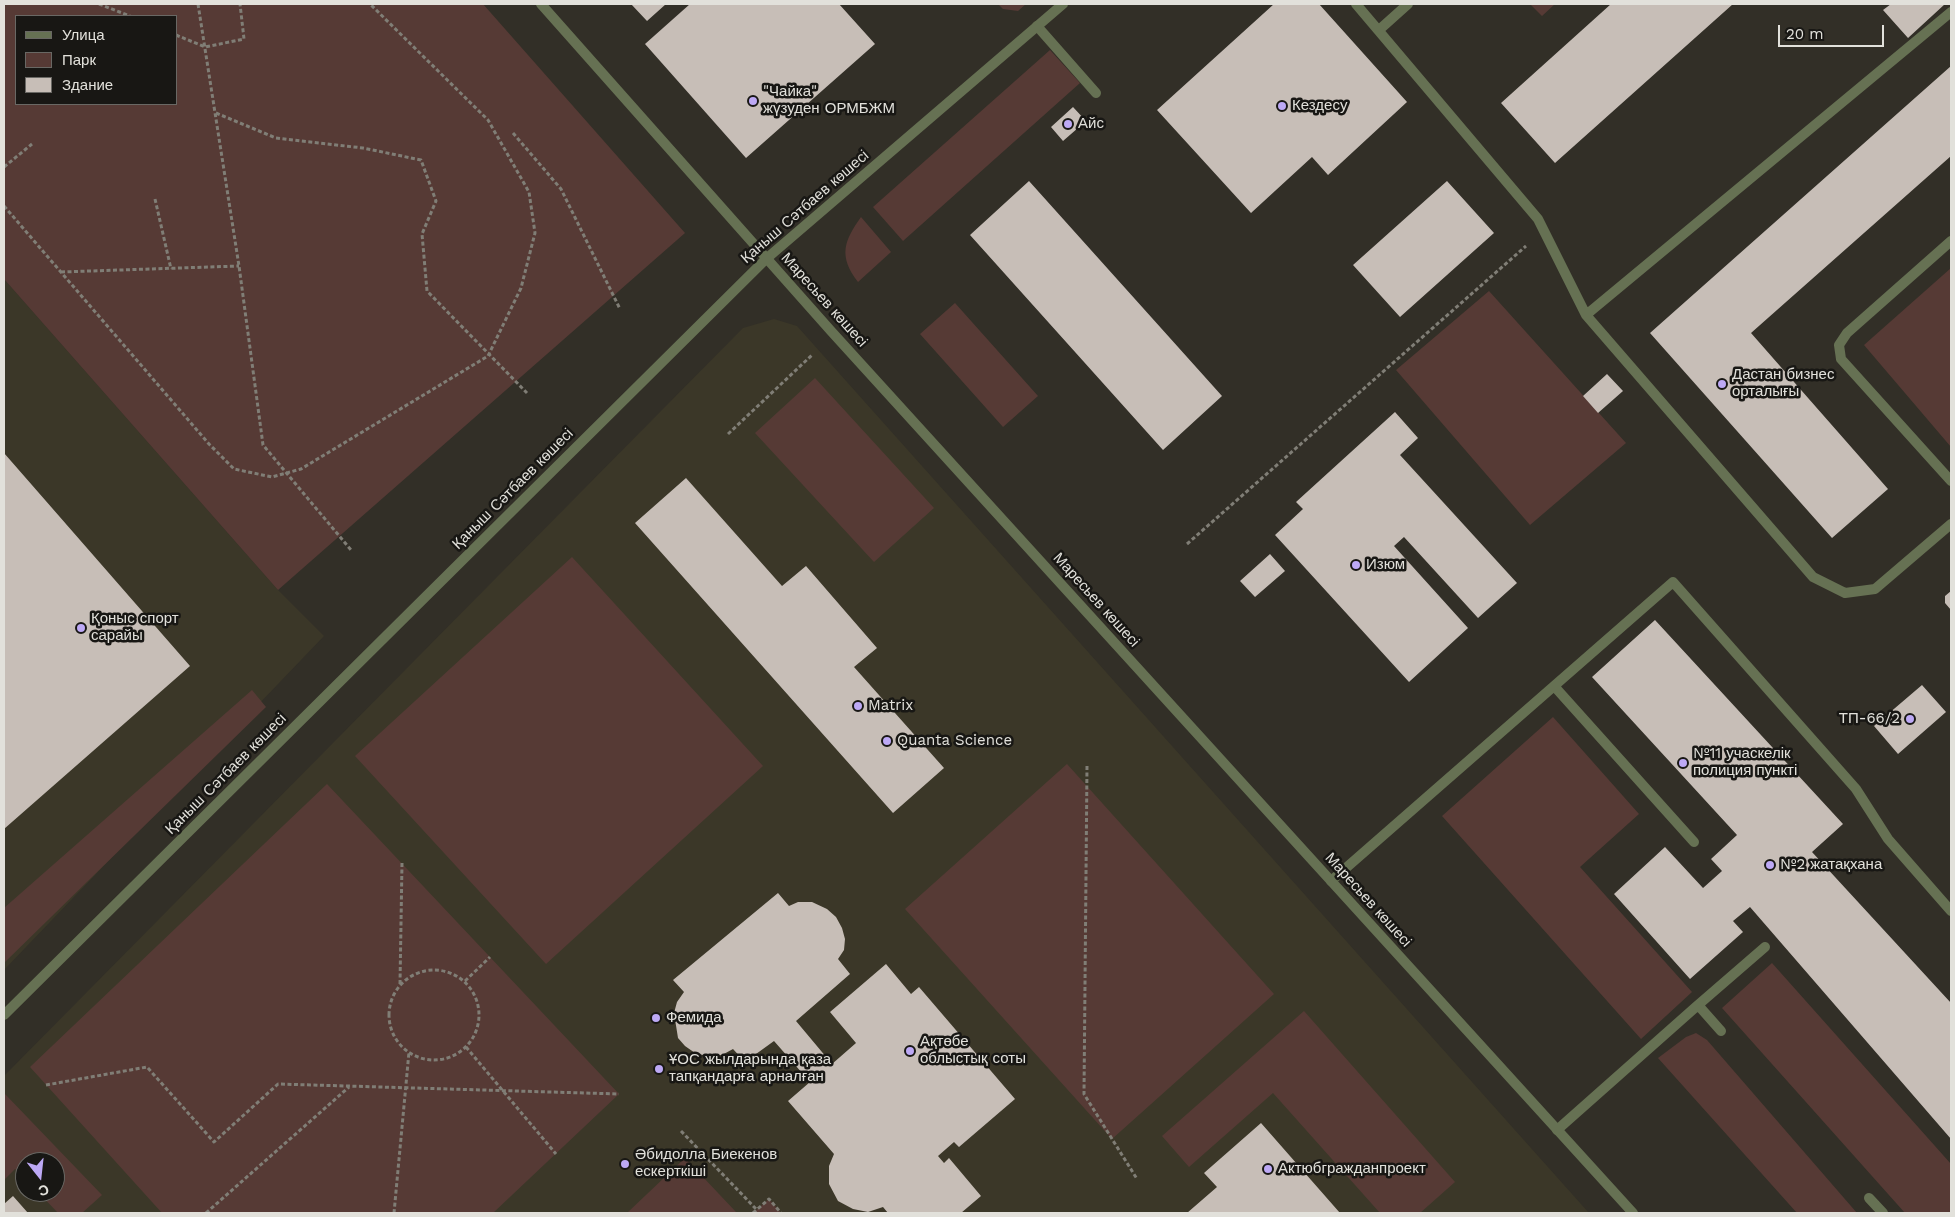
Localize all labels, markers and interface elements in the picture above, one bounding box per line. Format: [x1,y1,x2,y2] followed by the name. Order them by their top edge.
[15,15,178,105] legend
[1780,15,1886,47] scale bar
[1786,25,1824,43] text: 20 m
[62,26,105,44] text: Улица
[62,51,96,69] text: Парк
[62,76,113,94] text: Здание
[763,83,895,118] place label: "Чайка" жүзуден ОРМБЖМ
[747,95,759,107] marker: "Чайка" жүзуден ОРМБЖМ
[1292,97,1347,115] place label: Кездесу
[1276,100,1288,112] marker: Кездесу
[1078,115,1104,133] place label: Айс
[1062,118,1074,130] marker: Айс
[737,147,873,267] street label: Қаныш Сәтбаев көшесі
[777,249,871,351] street label: Маресьев көшесі
[1732,366,1834,401] place label: Дастан бизнес орталығы
[1716,378,1728,390] marker: Дастан бизнес орталығы
[449,425,577,553] street label: Қаныш Сәтбаев көшесі
[1049,549,1143,651] street label: Маресьев көшесі
[1366,556,1405,574] place label: Изюм
[1350,559,1362,571] marker: Изюм
[91,610,179,645] place label: Қоныс спорт сарайы
[75,622,87,634] marker: Қоныс спорт сарайы
[868,697,913,715] place label: Matrix
[852,700,864,712] marker: Matrix
[162,710,290,838] street label: Қаныш Сәтбаев көшесі
[1839,710,1900,728] place label: ТП-66/2
[1904,713,1916,725] marker: ТП-66/2
[897,732,1012,750] place label: Quanta Science
[881,735,893,747] marker: Quanta Science
[1693,745,1797,780] place label: №11 учаскелік полиция пункті
[1677,757,1689,769] marker: №11 учаскелік полиция пункті
[1321,849,1415,951] street label: Маресьев көшесі
[1780,856,1882,874] place label: №2 жатақхана
[1764,859,1776,871] marker: №2 жатақхана
[666,1009,722,1027] place label: Фемида
[650,1012,662,1024] marker: Фемида
[920,1033,1026,1068] place label: Ақтөбе облыстық соты
[904,1045,916,1057] marker: Ақтөбе облыстық соты
[669,1051,831,1086] place label: ҰОС жылдарында қаза тапқандарға арналған
[653,1063,665,1075] marker: ҰОС жылдарында қаза тапқандарға арналған
[635,1146,777,1181] place label: Әбидолла Биекенов ескерткіші
[15,1152,65,1202] north arrow
[619,1158,631,1170] marker: Әбидолла Биекенов ескерткіші
[1278,1160,1426,1178] place label: Актюбгражданпроект
[1262,1163,1274,1175] marker: Актюбгражданпроект
[37,1181,51,1200] text: С

